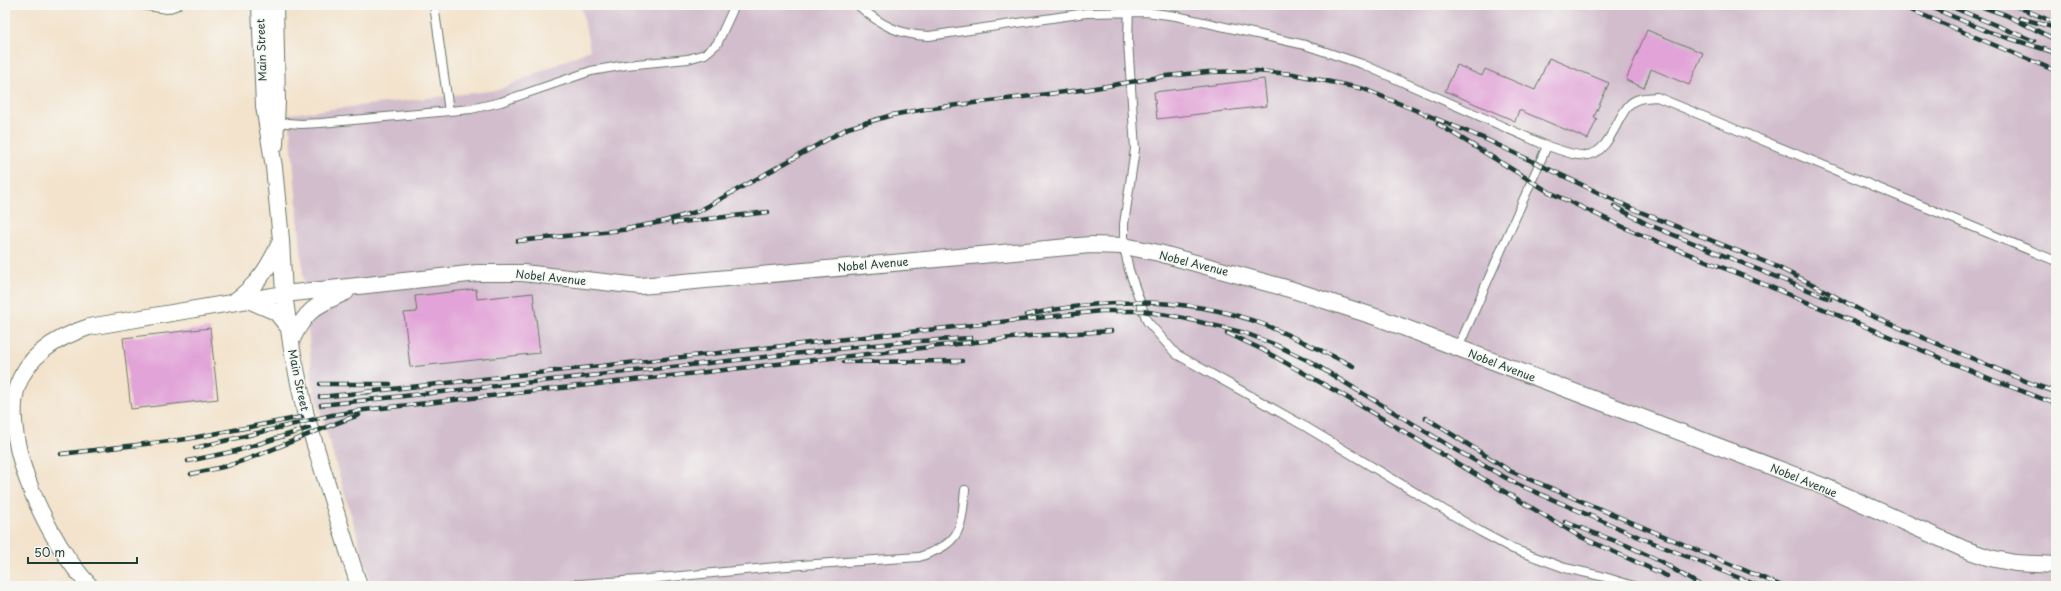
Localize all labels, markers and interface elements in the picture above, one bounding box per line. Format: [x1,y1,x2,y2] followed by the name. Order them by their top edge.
[251,18,271,82] street label: Main Street
[1158,246,1230,280] street label: Nobel Avenue
[837,252,909,276] street label: Nobel Avenue
[515,265,587,289] street label: Nobel Avenue
[1466,344,1538,386] street label: Nobel Avenue
[284,348,314,413] street label: Main Street
[1768,459,1840,501] street label: Nobel Avenue
[28,539,137,565] scale bar
[34,543,65,561] text: 50 m

